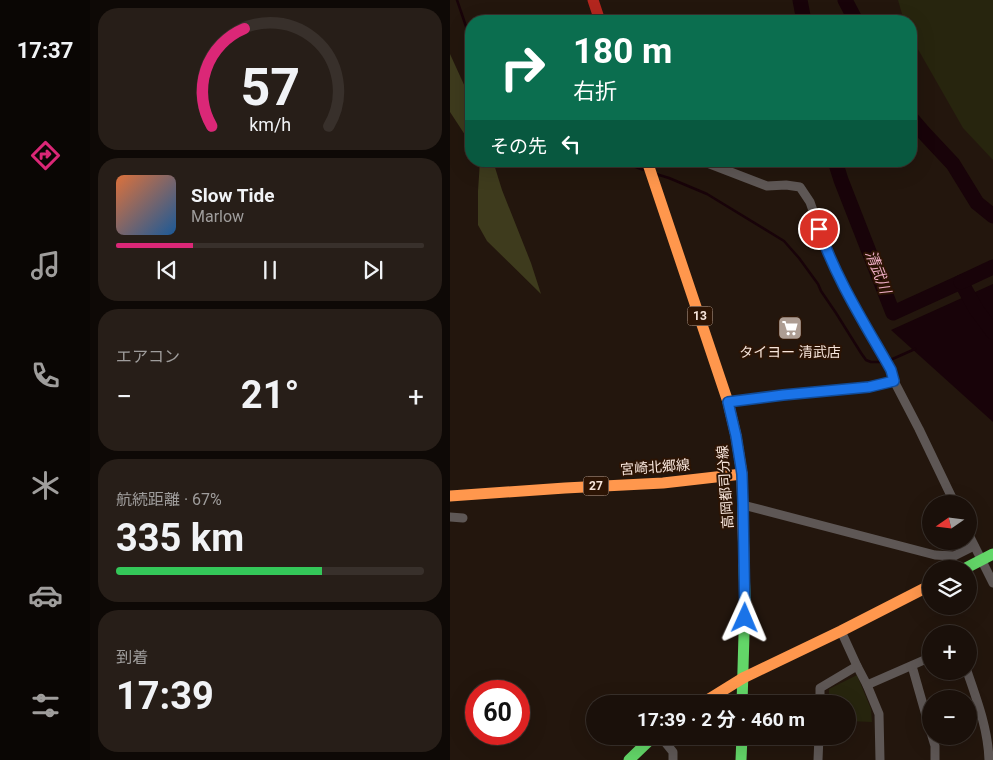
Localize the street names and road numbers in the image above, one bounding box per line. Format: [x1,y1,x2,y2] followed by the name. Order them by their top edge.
[688,306,712,326] road number: 13
[714,445,736,529] street label: 高岡都司分線
[620,457,690,477] street label: 宮崎北郷線
[584,476,608,496] road number: 27

